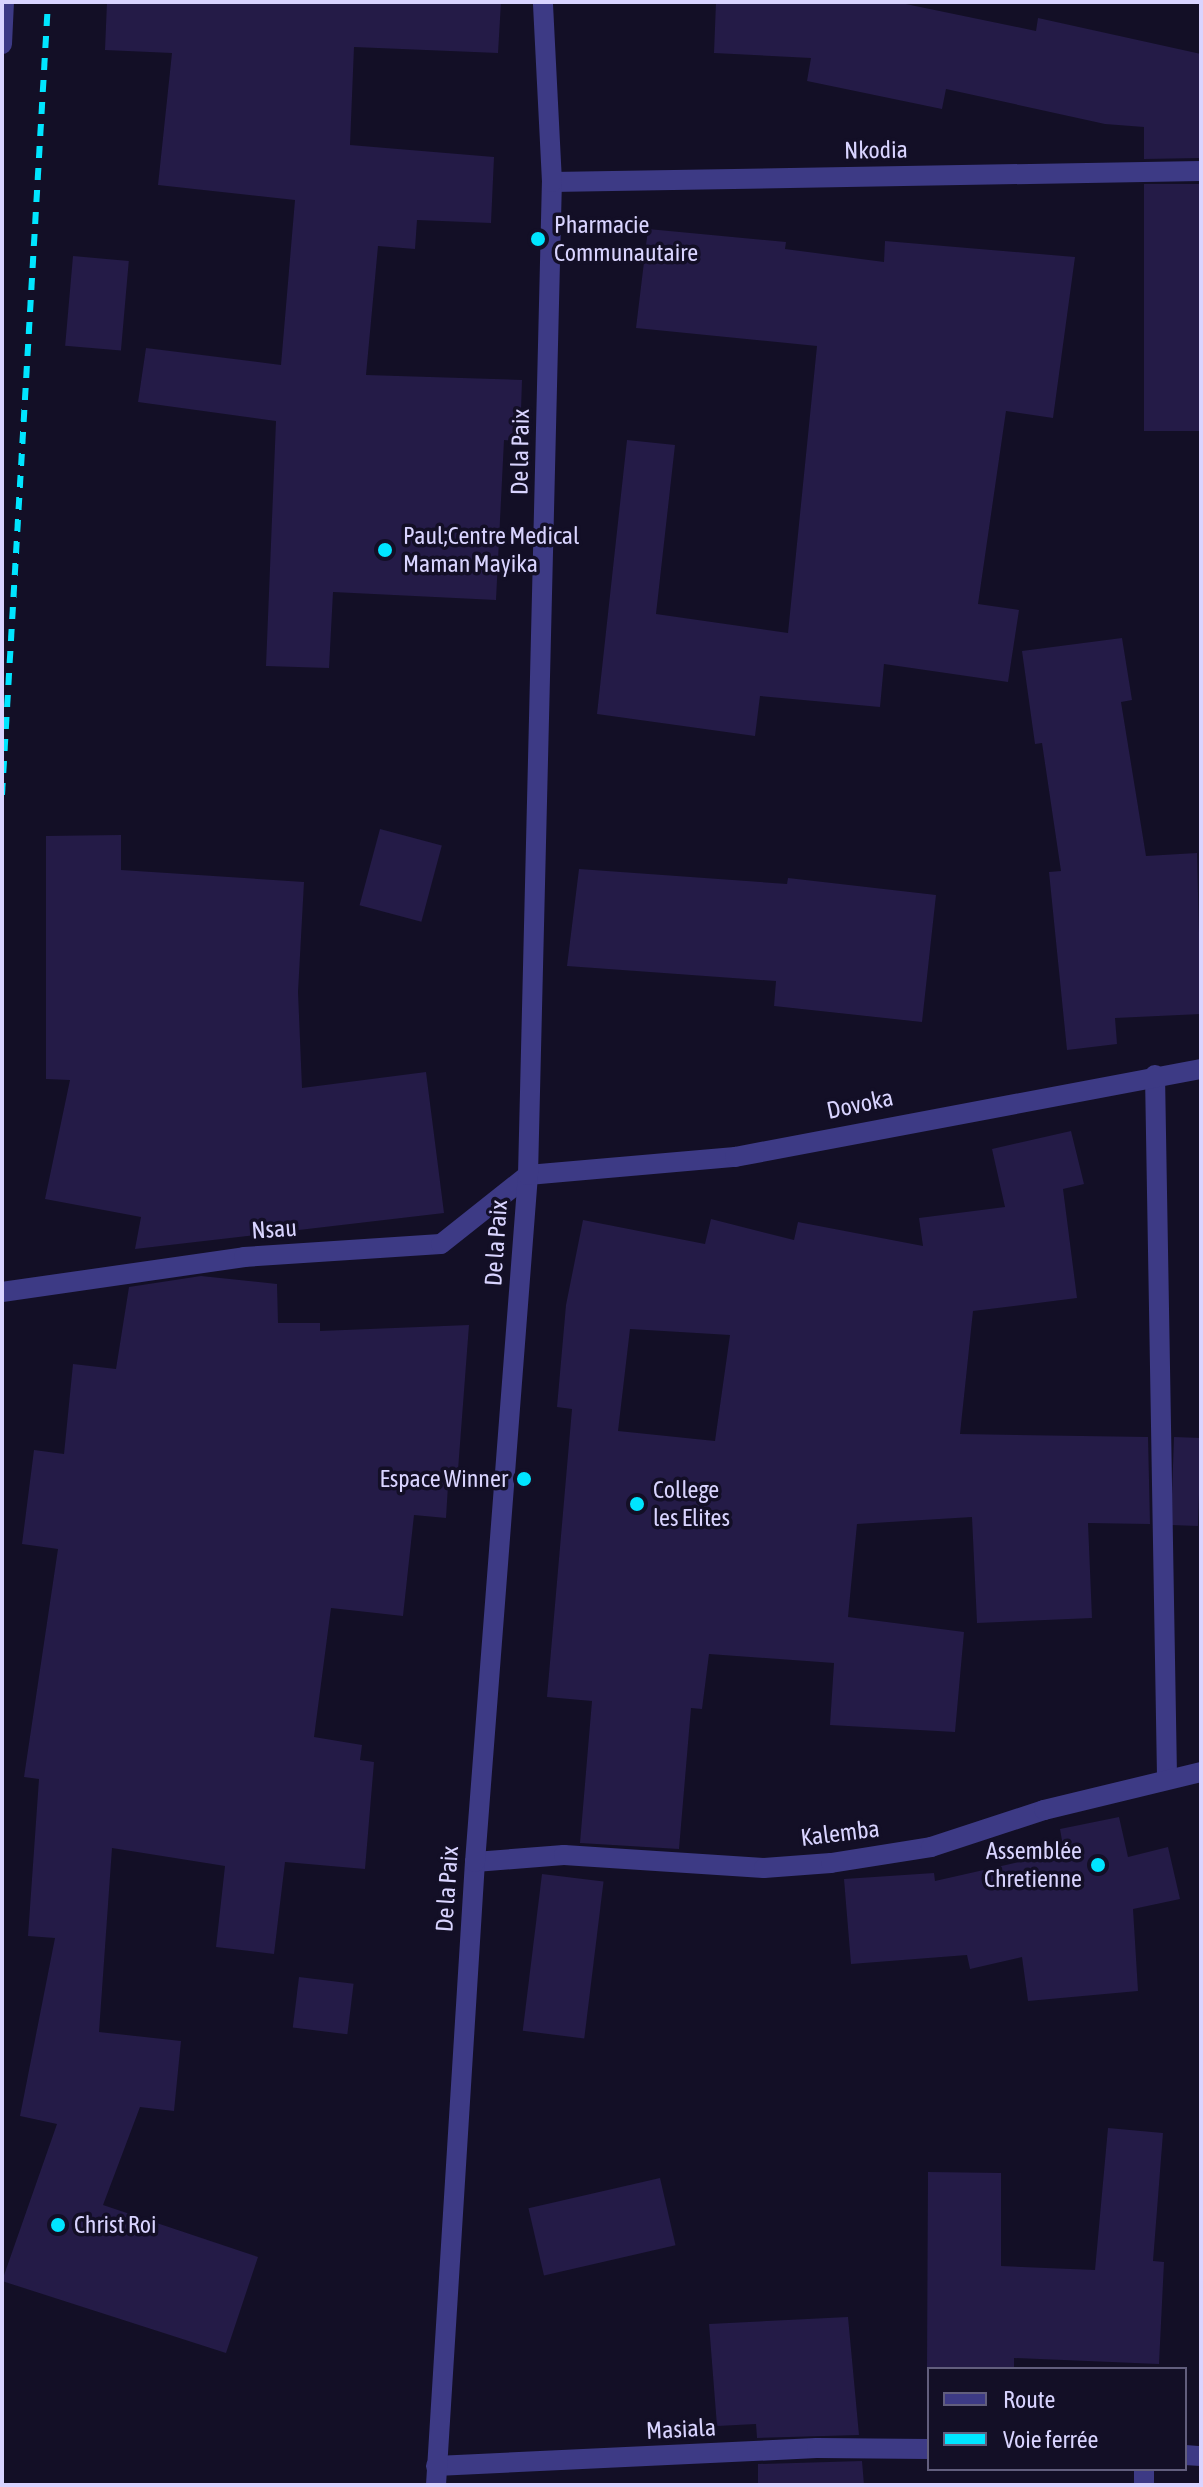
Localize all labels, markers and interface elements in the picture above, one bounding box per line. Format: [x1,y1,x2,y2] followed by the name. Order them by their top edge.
[844,135,908,165] street label: Nkodia
[554,211,698,267] place label: Pharmacie Communautaire
[529,230,547,248] marker: Pharmacie Communautaire
[505,409,535,495] street label: De la Paix
[403,522,579,578] place label: Paul;Centre Medical Maman Mayika
[374,539,396,561] marker: Paul;Centre Medical Maman Mayika
[824,1083,896,1125] street label: Dovoka
[479,1199,513,1287] street label: De la Paix
[250,1213,298,1245] street label: Nsau
[380,1465,508,1493] place label: Espace Winner
[515,1470,533,1488] marker: Espace Winner
[653,1476,730,1532] place label: College les Elites
[628,1495,646,1513] marker: College les Elites
[799,1814,881,1852] street label: Kalemba
[984,1837,1082,1893] place label: Assemblée Chretienne
[430,1845,464,1933] street label: De la Paix
[1089,1856,1107,1874] marker: Assemblée Chretienne
[74,2211,157,2239] place label: Christ Roi
[49,2216,67,2234] marker: Christ Roi
[927,2367,1187,2471] legend
[1003,2386,1055,2413] text: Route
[645,2413,717,2445] street label: Masiala
[1003,2426,1098,2453] text: Voie ferrée

